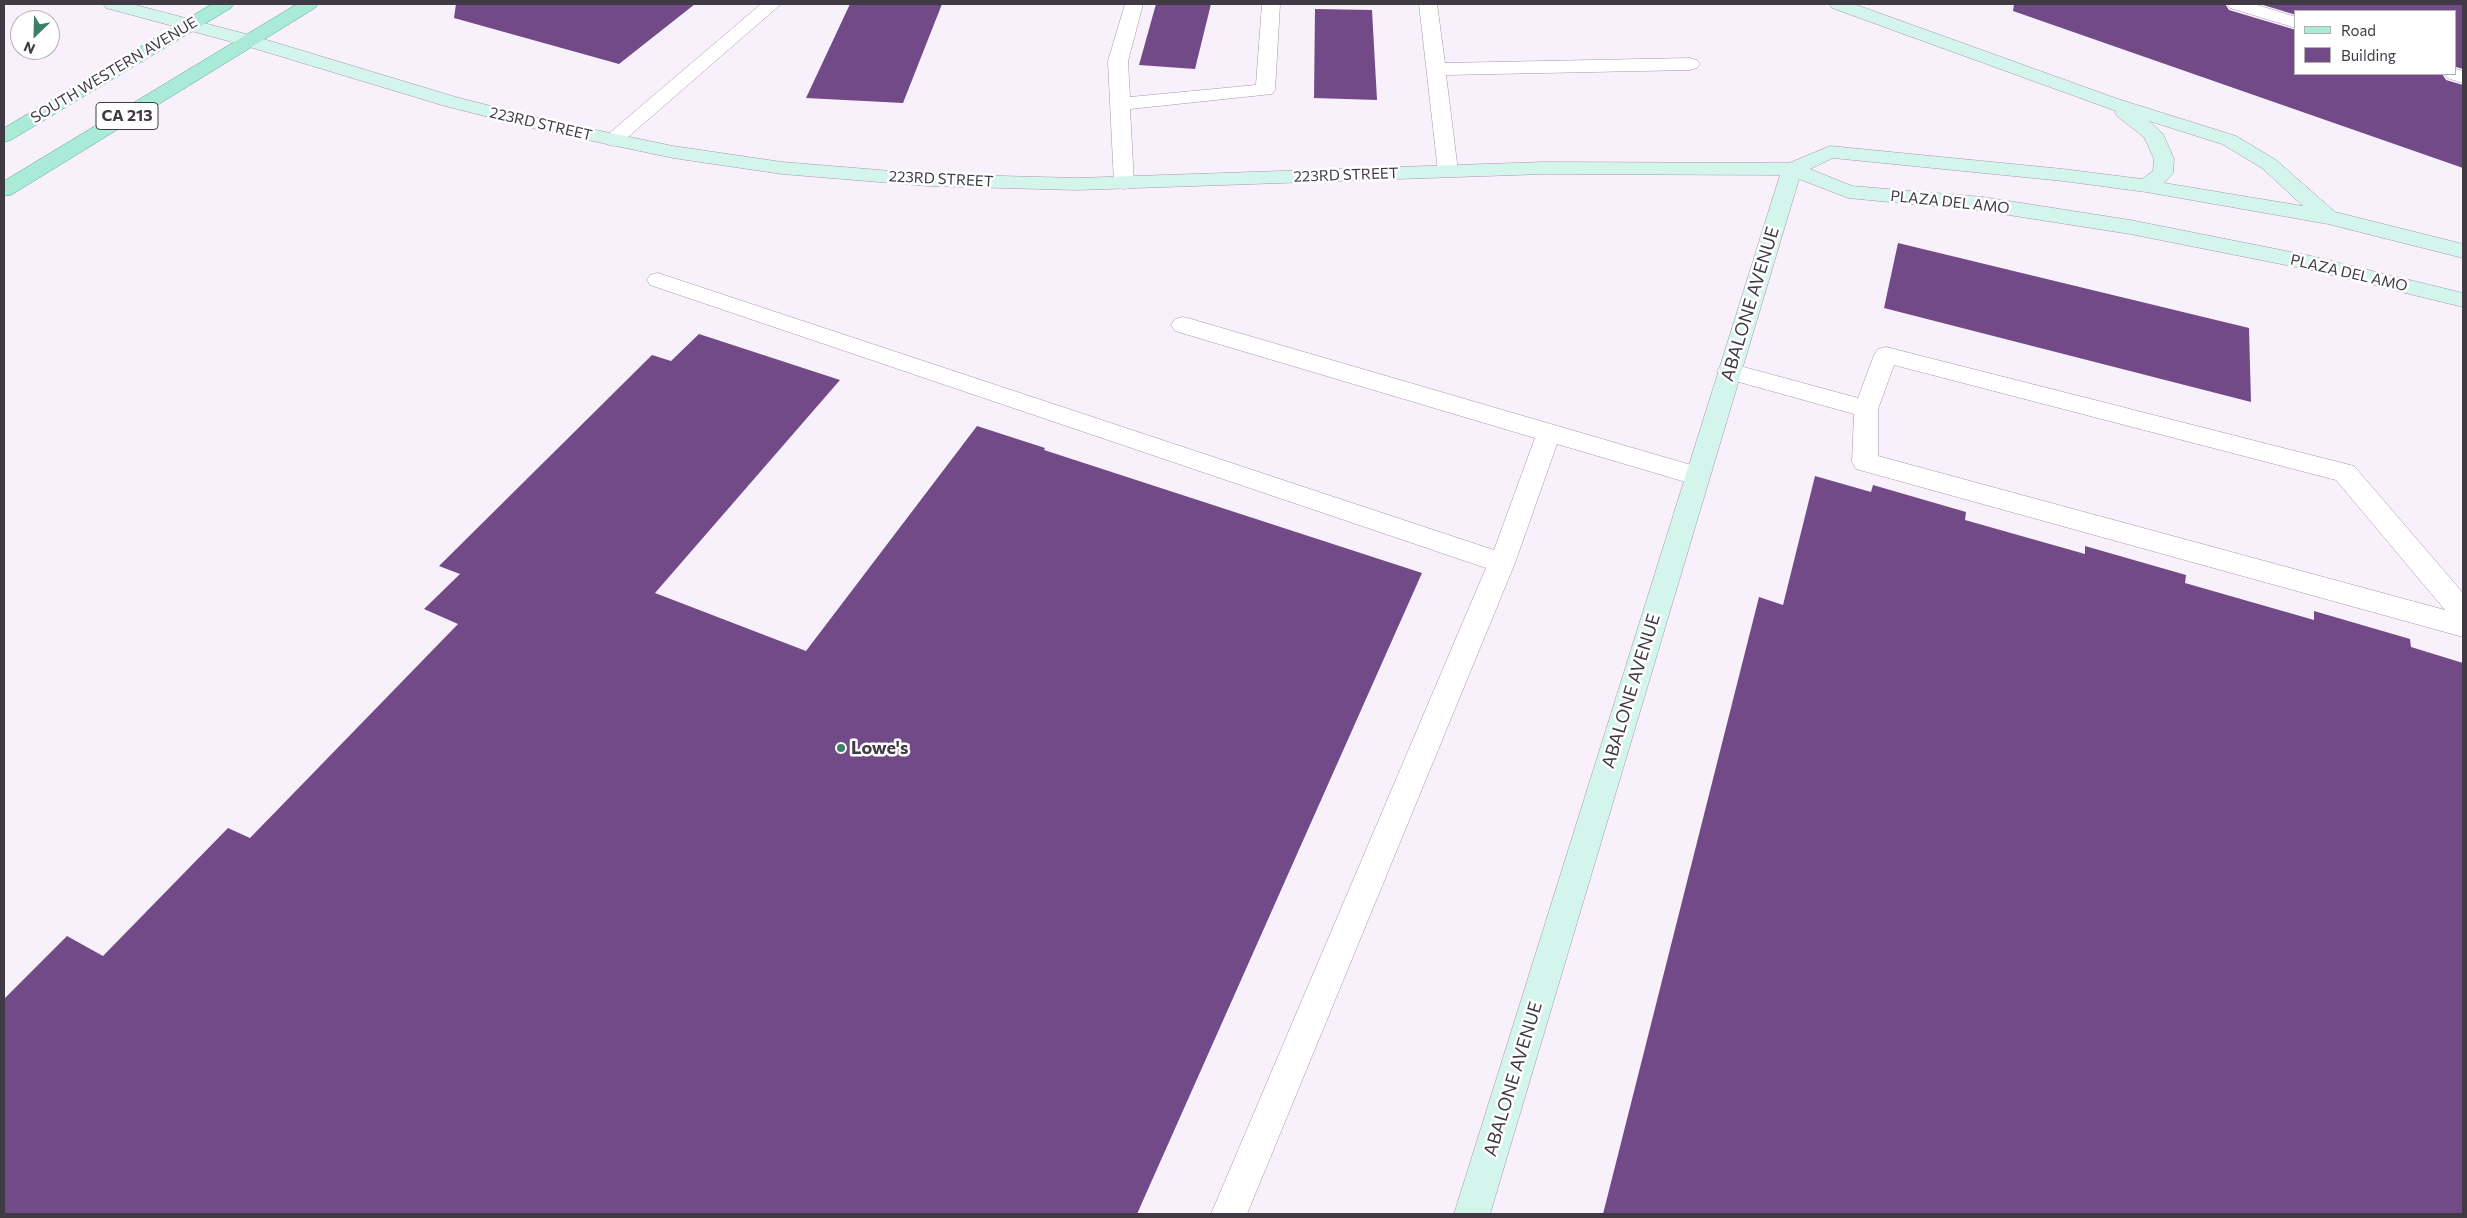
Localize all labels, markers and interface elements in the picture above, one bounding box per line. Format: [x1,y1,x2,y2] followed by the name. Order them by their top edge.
[10,10,60,60] north arrow
[2294,10,2457,75] legend
[28,13,200,127] street label: SOUTH WESTERN AVENUE
[2341,21,2376,39] text: Road
[2341,46,2396,64] text: Building
[96,102,158,130] road number: CA 213
[488,103,594,145] street label: 223RD STREET
[1293,164,1399,186] street label: 223RD STREET
[888,167,994,191] street label: 223RD STREET
[1890,187,2010,217] street label: PLAZA DEL AMO
[1716,224,1784,384] street label: ABALONE AVENUE
[2289,251,2409,295] street label: PLAZA DEL AMO
[1597,611,1665,771] street label: ABALONE AVENUE
[851,737,908,759] place label: Lowe's
[835,742,847,754] marker: Lowe's
[1479,999,1547,1159] street label: ABALONE AVENUE

